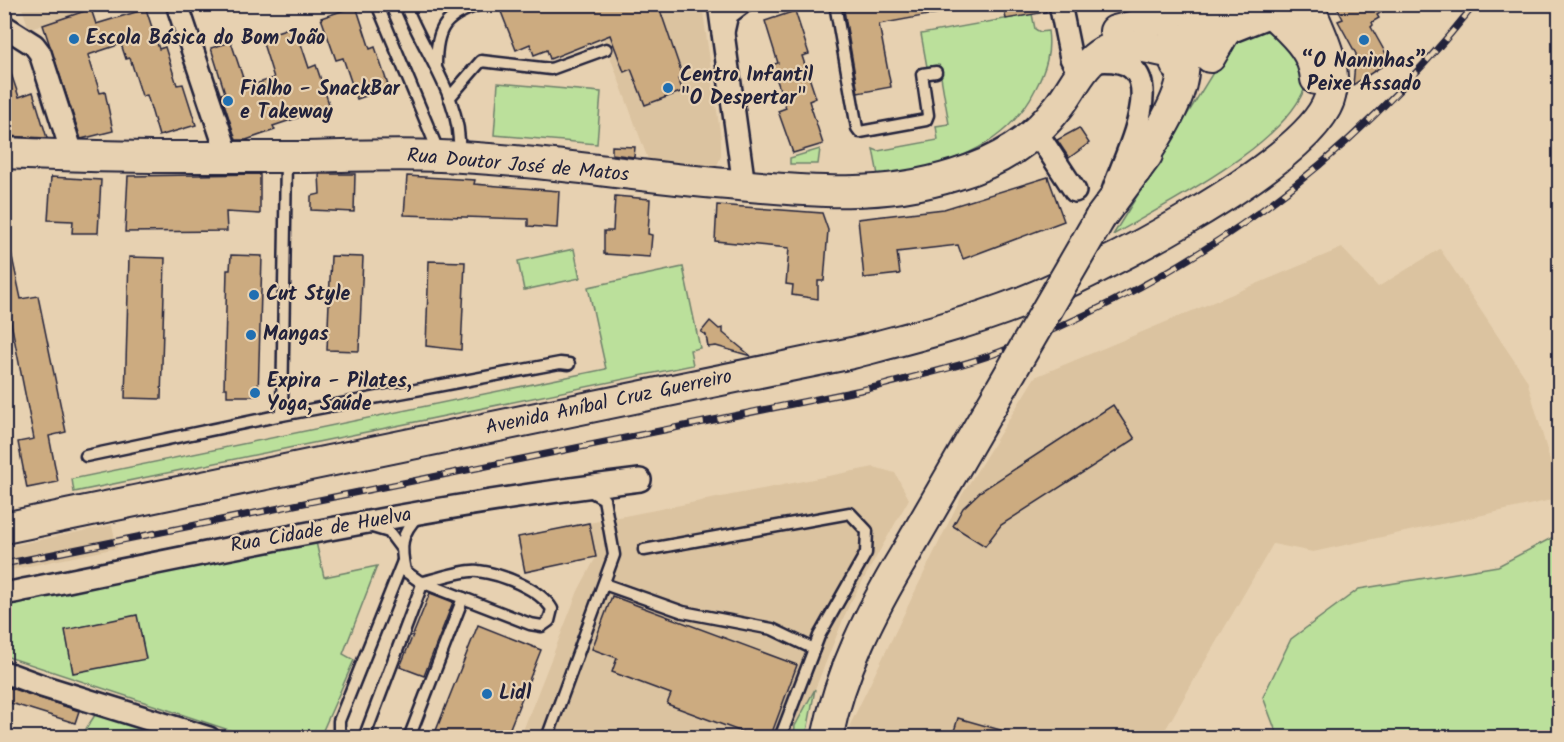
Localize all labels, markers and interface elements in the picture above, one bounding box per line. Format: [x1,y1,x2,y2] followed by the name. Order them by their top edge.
[86,23,325,55] place label: Escola Básica do Bom João
[67,32,81,46] marker: Escola Básica do Bom João
[1357,33,1371,47] marker: “O Naninhas” Peixe Assado
[1301,46,1427,101] place label: “O Naninhas” Peixe Assado
[680,60,814,115] place label: Centro Infantil "O Despertar"
[240,74,401,129] place label: Fialho - SnackBar e Takeway
[661,81,675,95] marker: Centro Infantil "O Despertar"
[221,94,235,108] marker: Fialho - SnackBar e Takeway
[406,140,631,192] street label: Rua Doutor José de Matos
[266,279,351,311] place label: Cut Style
[247,288,261,302] marker: Cut Style
[263,319,329,351] place label: Mangas
[244,328,258,342] marker: Mangas
[483,361,735,445] street label: Avenida Aníbal Cruz Guerreiro
[267,366,412,421] place label: Expira - Pilates, Yoga, Saúde
[248,386,262,400] marker: Expira - Pilates, Yoga, Saúde
[228,499,414,563] street label: Rua Cidade de Huelva
[499,678,532,710] place label: Lidl
[480,687,494,701] marker: Lidl

